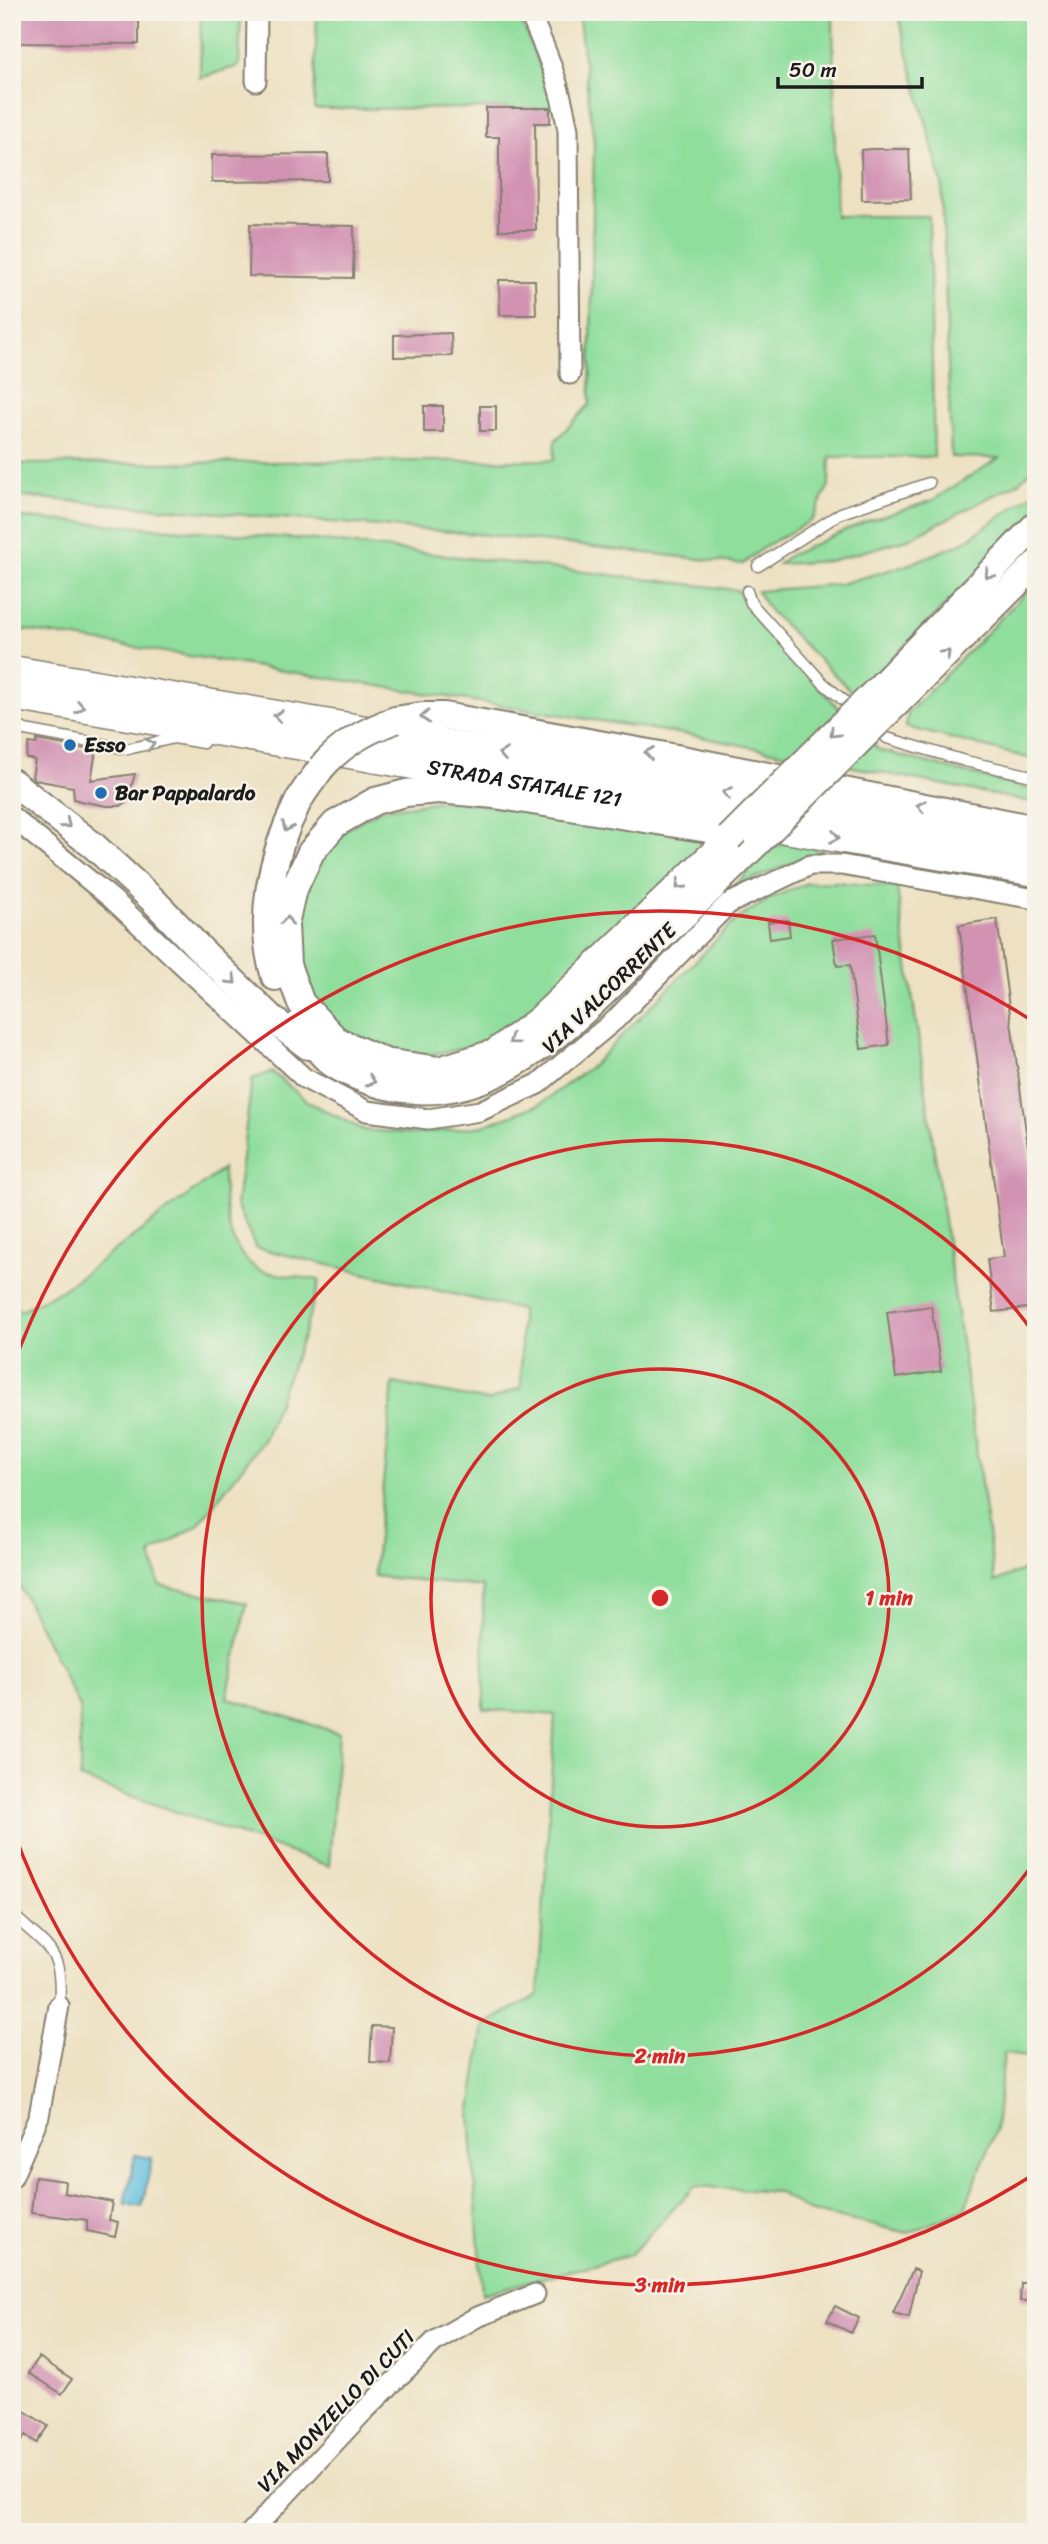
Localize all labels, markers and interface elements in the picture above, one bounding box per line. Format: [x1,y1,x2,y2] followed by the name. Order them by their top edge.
[778,46,922,90] scale bar
[789,51,837,89] text: 50 m
[984,566,997,579] one-way arrow
[937,650,950,663] one-way arrow
[73,698,85,713] one-way arrow
[272,709,284,724] one-way arrow
[419,709,430,724] one-way arrow
[830,725,842,737] one-way arrow
[84,726,126,764] place label: Esso
[62,737,78,753] marker: Esso
[144,738,156,752] one-way arrow
[497,747,509,762] one-way arrow
[643,747,655,762] one-way arrow
[424,748,625,818] street label: STRADA STATALE 121
[115,774,256,812] place label: Bar Pappalardo
[93,785,109,801] marker: Bar Pappalardo
[721,786,733,801] one-way arrow
[915,800,927,815] one-way arrow
[58,816,70,829] one-way arrow
[282,820,296,832] one-way arrow
[829,829,841,844] one-way arrow
[675,876,688,889] one-way arrow
[532,912,687,1063] street label: VIA VALCORRENTE
[279,915,294,927] one-way arrow
[223,971,236,984] one-way arrow
[508,1031,521,1044] one-way arrow
[364,1073,376,1087] one-way arrow
[865,1579,914,1617] text: 1 min
[648,1586,672,1610] centre of rings
[634,2037,686,2075] text: 2 min
[634,2266,686,2304] text: 3 min
[247,2320,425,2502] street label: VIA MONZELLO DI CUTI

